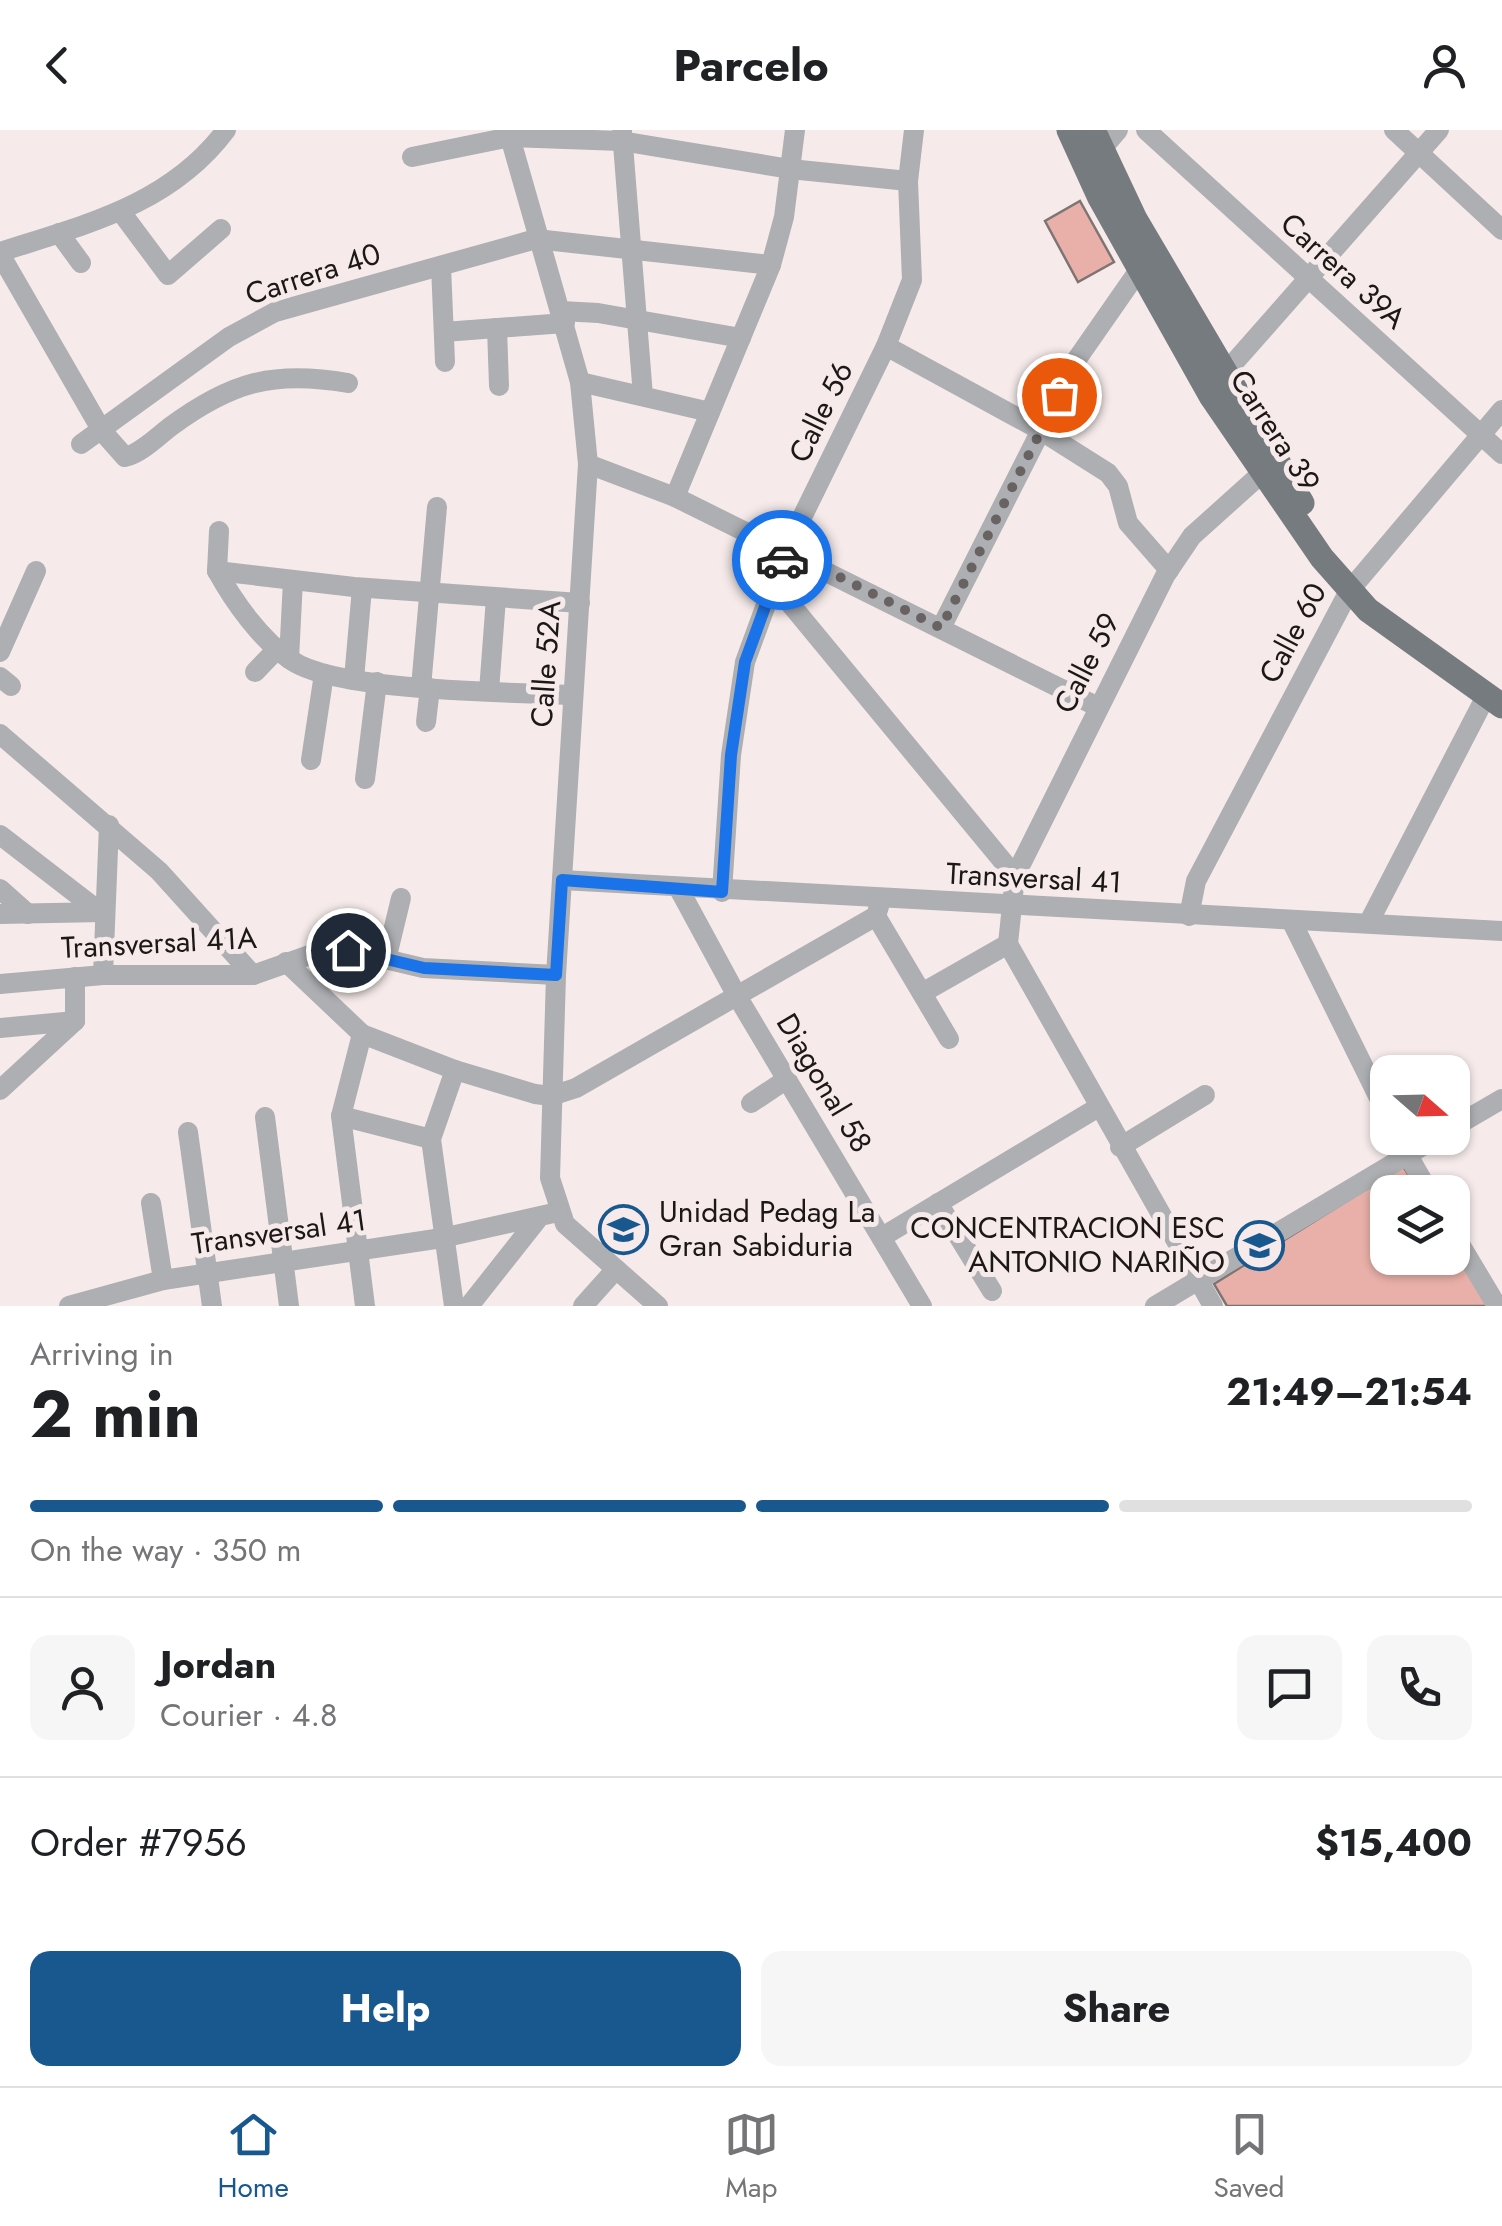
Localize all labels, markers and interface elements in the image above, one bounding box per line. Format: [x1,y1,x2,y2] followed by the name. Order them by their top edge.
[673,33,829,98] text: Parcelo
[30,38,85,93] icon: back
[1417,38,1472,93] icon: person
[1271,203,1416,339] street label: Carrera 39A
[240,231,386,316] street label: Carrera 40
[1017,353,1102,438] pin
[778,354,863,469] street label: Calle 56
[1220,361,1331,500] street label: Carrera 39
[1032,368,1087,423] icon: bag
[732,510,832,610] courier
[755,533,810,588] icon: car
[1248,575,1337,691] street label: Calle 60
[520,599,571,729] street label: Calle 52A
[1043,605,1130,720] street label: Calle 59
[945,851,1123,904] street label: Transversal 41
[306,908,391,993] pin
[60,916,258,969] street label: Transversal 41A
[321,923,376,978] icon: home
[766,1005,883,1160] street label: Diagonal 58
[1370,1055,1470,1155] north arrow
[1370,1055,1470,1275] map controls
[1370,1175,1470,1275] button: layers
[659,1190,876,1267] place label: Unidad Pedag La Gran Sabiduria
[189,1198,369,1265] street label: Transversal 41
[598,1203,650,1255] school or university icon: Unidad Pedag La Gran Sabiduria
[910,1206,1225,1283] place label: CONCENTRACION ESC ANTONIO NARIÑO
[1234,1219,1286,1271] school or university icon: CONCENTRACION ESC ANTONIO NARIÑO
[30,1331,174,1377] text: Arriving in
[1226,1364,1472,1419] text: 21:49–21:54
[30,1367,201,1461] text: 2 min
[30,1527,301,1573] text: On the way · 350 m
[30,1635,135,1740] button: person
[1237,1635,1342,1740] button: chat
[1367,1635,1472,1740] button: phone
[160,1637,276,1692] text: Jordan
[160,1692,337,1738] text: Courier · 4.8
[30,1815,247,1870] text: Order #7956
[1315,1815,1472,1870] text: $15,400
[30,1951,741,2066] button: Help
[761,1951,1472,2066] button: Share
[217,2107,289,2208] tab: Home
[724,2107,779,2208] tab: Map
[1214,2107,1285,2208] tab: Saved

